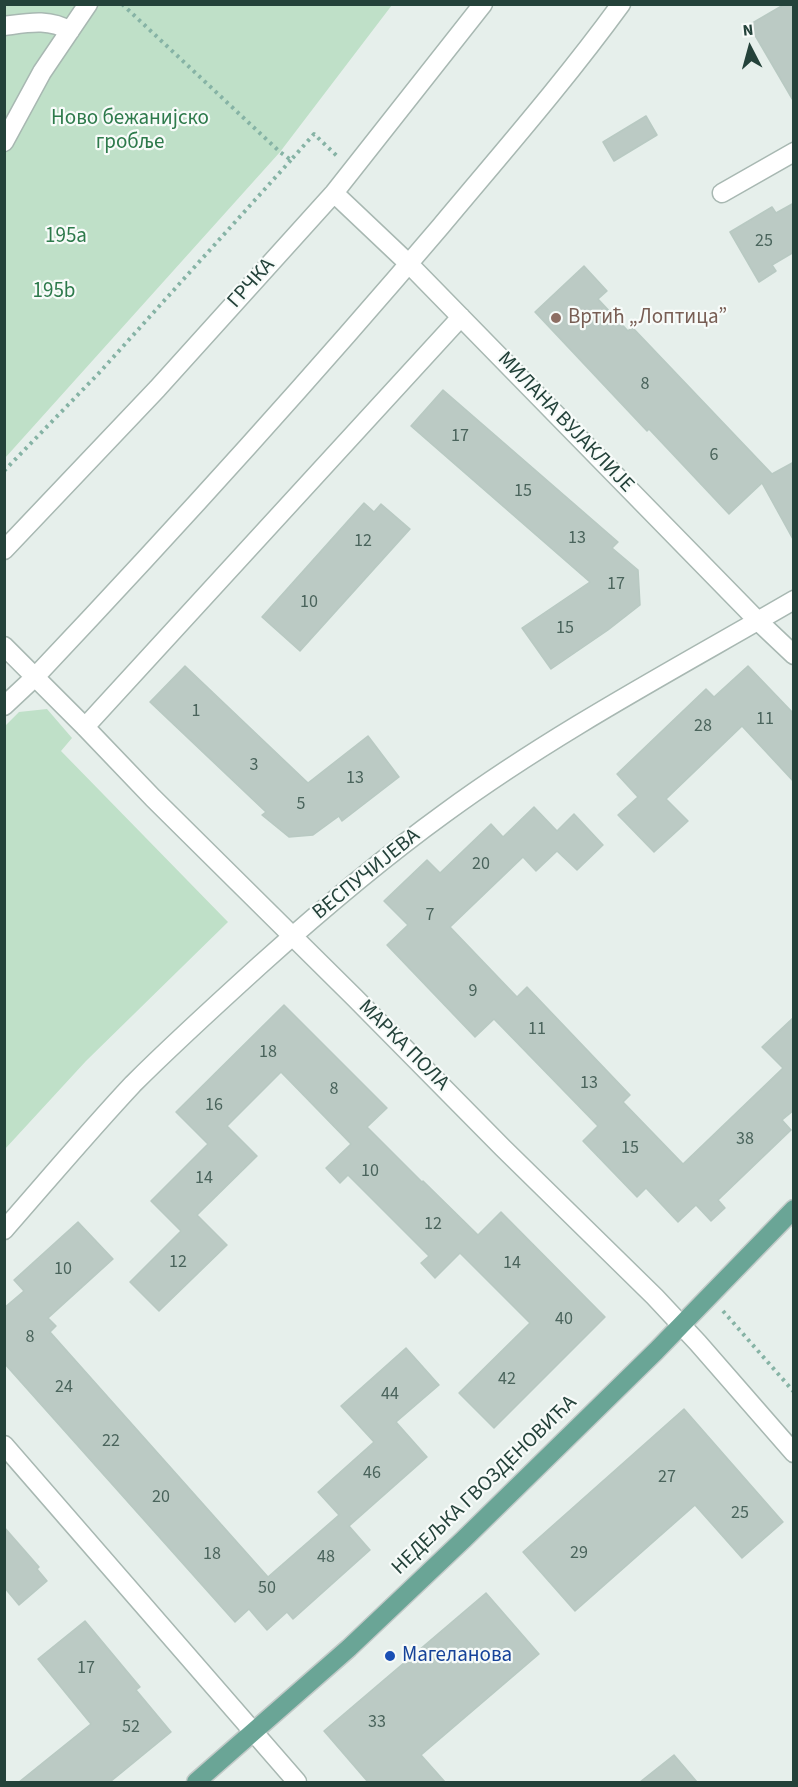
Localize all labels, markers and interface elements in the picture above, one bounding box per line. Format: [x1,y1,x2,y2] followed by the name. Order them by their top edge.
[720,18,780,78] north arrow
[742,19,755,42] text: N
[51,106,209,156] park label: Ново бежанијско гробље
[45,224,87,250] park label: 195a
[755,231,773,253] house number: 25
[223,254,281,314] street label: ГРЧКА
[33,279,75,305] park label: 195b
[568,305,727,331] place label: Вртић „Лоптица”
[549,311,563,325] marker: Вртић „Лоптица”
[491,347,639,499] street label: МИЛАНА ВУЈАКЛИЈЕ
[641,374,649,396] house number: 8
[451,426,469,448] house number: 17
[710,445,718,467] house number: 6
[514,481,532,503] house number: 15
[568,528,586,550] house number: 13
[354,531,372,553] house number: 12
[607,574,625,596] house number: 17
[300,592,318,614] house number: 10
[556,618,574,640] house number: 15
[192,701,200,723] house number: 1
[756,709,774,731] house number: 11
[694,716,712,738] house number: 28
[250,755,258,777] house number: 3
[346,768,364,790] house number: 13
[297,794,305,816] house number: 5
[308,824,426,926] street label: ВЕСПУЧИЈЕВА
[472,854,490,876] house number: 20
[426,905,434,927] house number: 7
[469,981,477,1003] house number: 9
[352,995,454,1097] street label: МАРКА ПОЛА
[528,1019,546,1041] house number: 11
[259,1042,277,1064] house number: 18
[580,1073,598,1095] house number: 13
[330,1079,338,1101] house number: 8
[205,1095,223,1117] house number: 16
[736,1129,754,1151] house number: 38
[621,1138,639,1160] house number: 15
[361,1161,379,1183] house number: 10
[195,1168,213,1190] house number: 14
[424,1214,442,1236] house number: 12
[169,1252,187,1274] house number: 12
[503,1253,521,1275] house number: 14
[54,1259,72,1281] house number: 10
[555,1309,573,1331] house number: 40
[26,1327,34,1349] house number: 8
[498,1369,516,1391] house number: 42
[55,1377,73,1399] house number: 24
[381,1384,399,1406] house number: 44
[387,1391,583,1581] street label: НЕДЕЉКА ГВОЗДЕНОВИЋА
[102,1431,120,1453] house number: 22
[363,1463,381,1485] house number: 46
[658,1467,676,1489] house number: 27
[152,1487,170,1509] house number: 20
[731,1503,749,1525] house number: 25
[570,1543,588,1565] house number: 29
[203,1544,221,1566] house number: 18
[317,1547,335,1569] house number: 48
[258,1578,276,1600] house number: 50
[402,1643,512,1669] place label: Магеланова
[383,1649,397,1663] marker: Магеланова
[77,1658,95,1680] house number: 17
[368,1712,386,1734] house number: 33
[122,1717,140,1739] house number: 52

